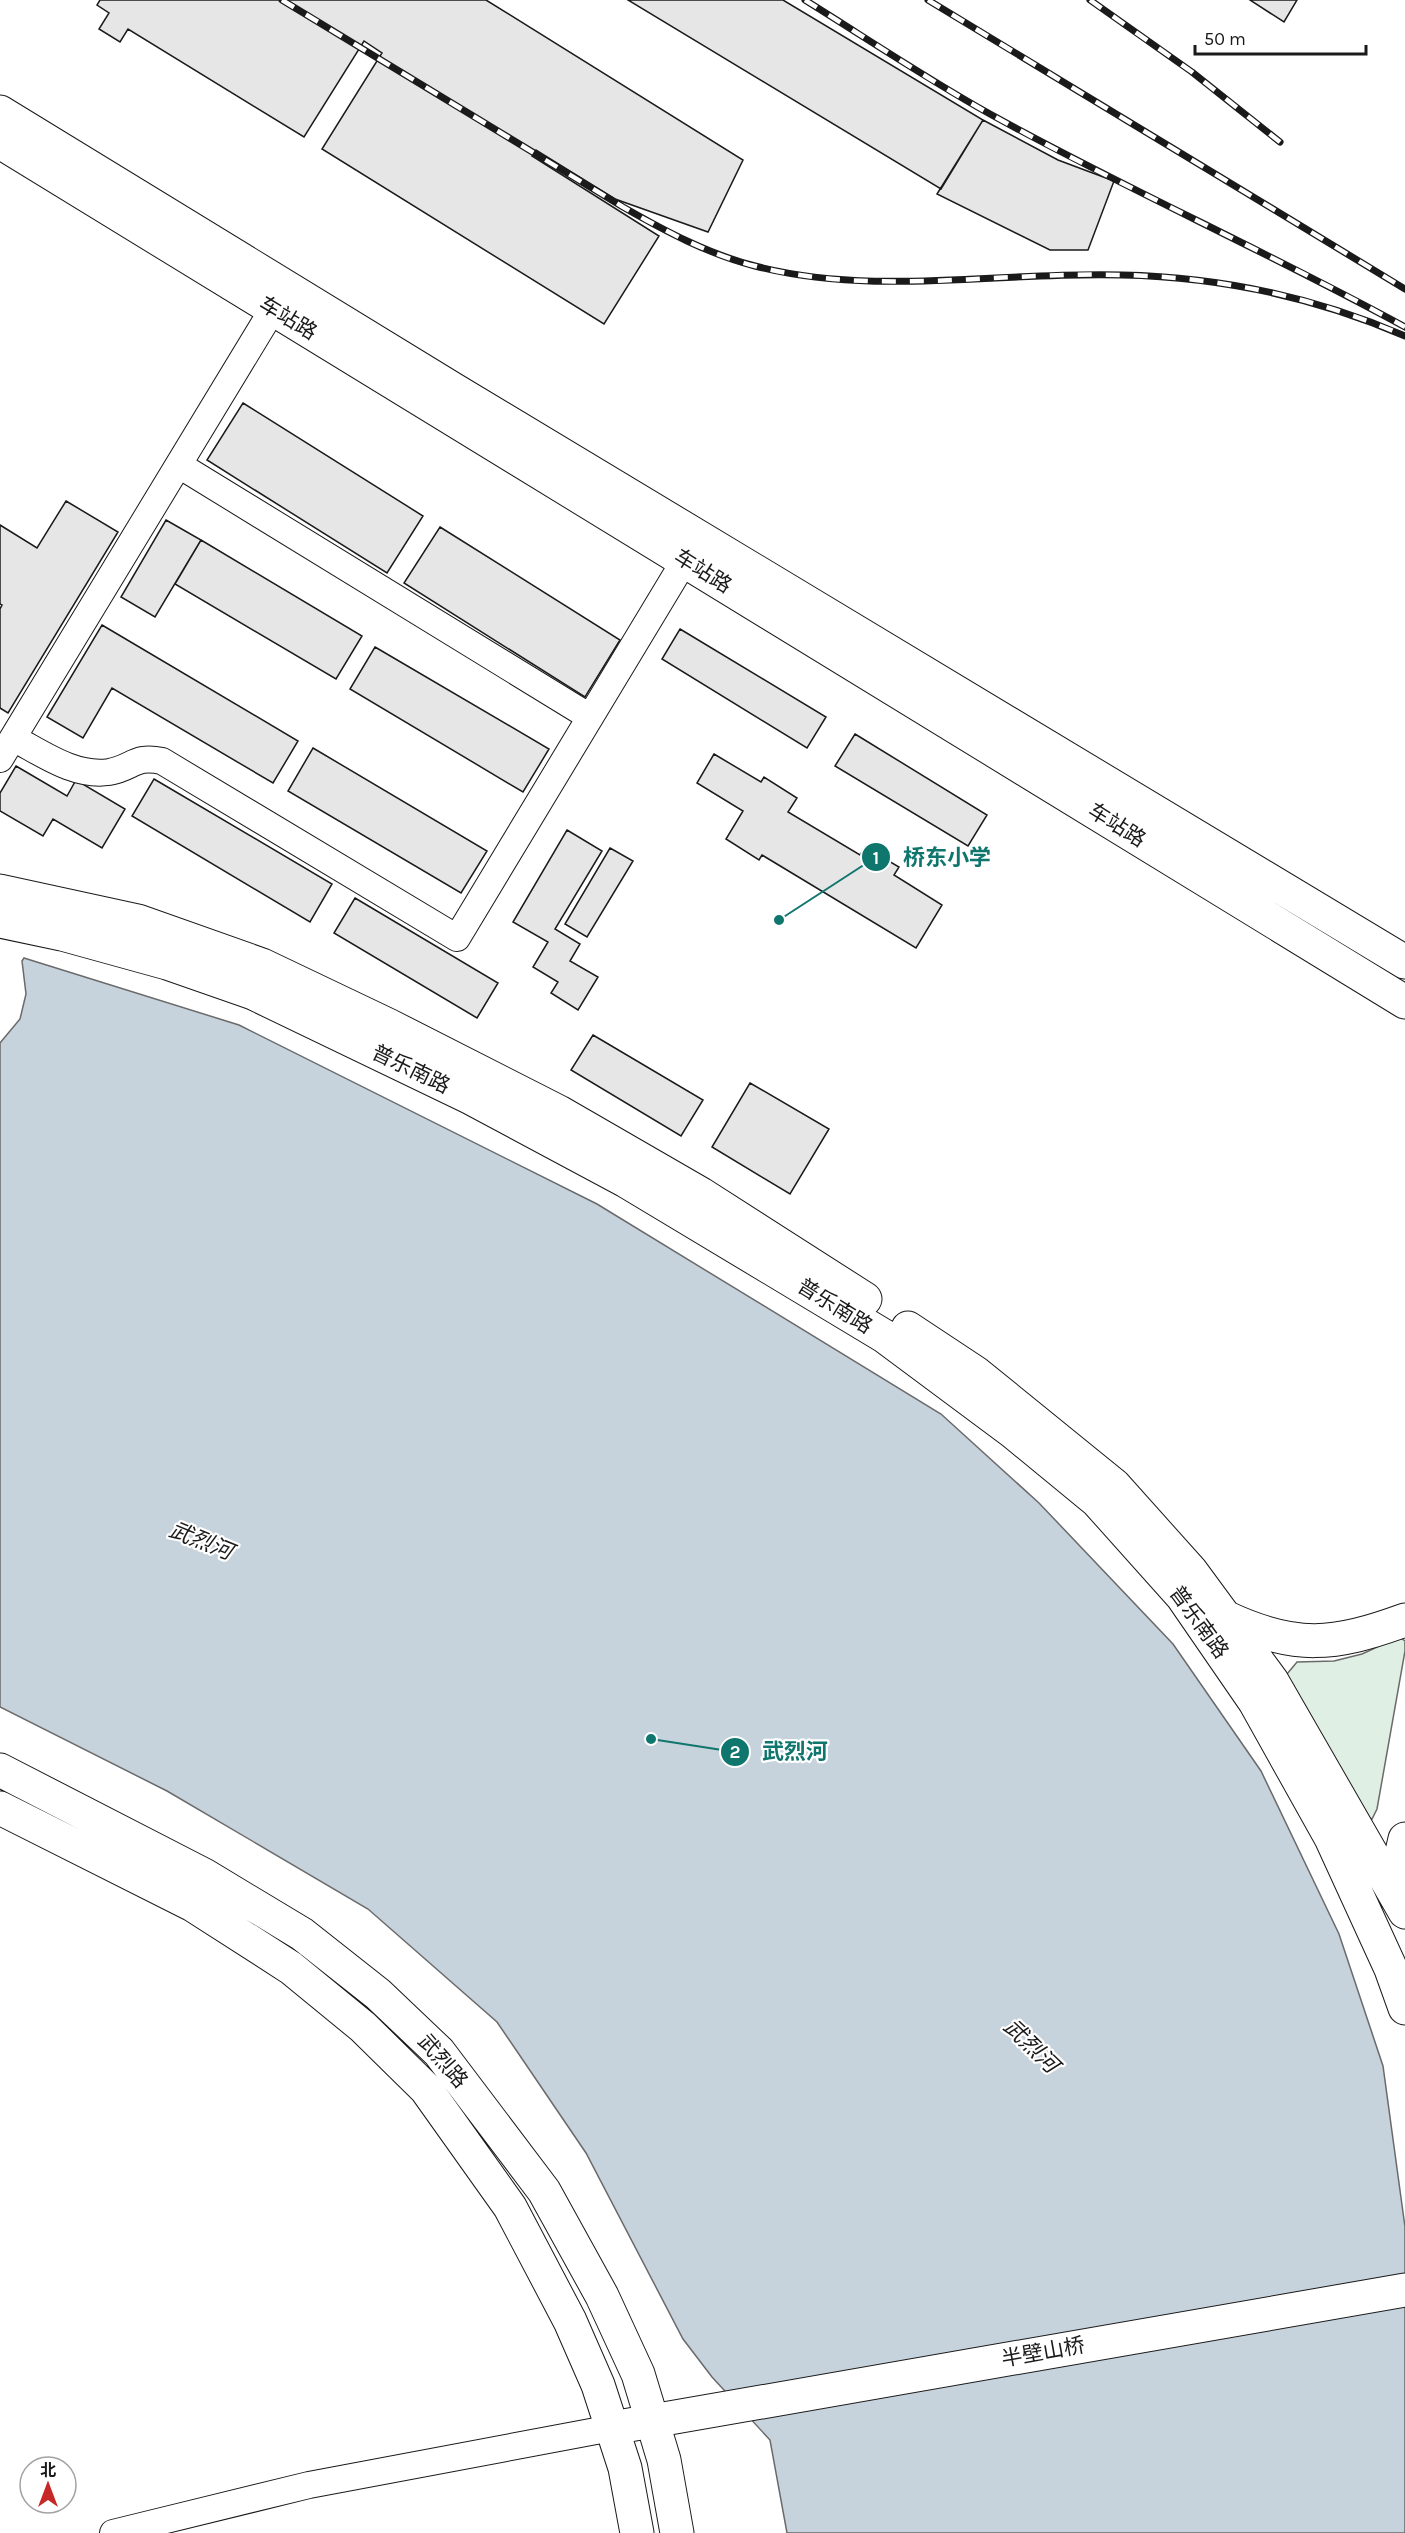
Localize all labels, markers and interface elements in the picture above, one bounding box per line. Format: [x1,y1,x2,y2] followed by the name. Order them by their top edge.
[1195,18,1366,56] scale bar
[1204,28,1246,50] text: 50 m
[255,291,321,345] street label: 车站路
[670,544,736,598] street label: 车站路
[1084,798,1150,852] street label: 车站路
[861,837,1003,877] callout: 桥东小学
[903,845,991,871] text: 桥东小学
[873,847,879,869] text: 1
[368,1040,454,1098] street label: 普乐南路
[793,1274,877,1338] street label: 普乐南路
[166,1517,240,1567] water label: 武烈河
[1165,1581,1233,1663] street label: 普乐南路
[720,1732,840,1772] callout: 武烈河
[762,1739,828,1765] text: 武烈河
[730,1741,740,1763] text: 2
[998,2014,1067,2081] water label: 武烈河
[413,2029,473,2093] street label: 武烈路
[1000,2333,1086,2371] street label: 半壁山桥
[18,2455,78,2515] north arrow
[40,2461,56,2480] text: 北

